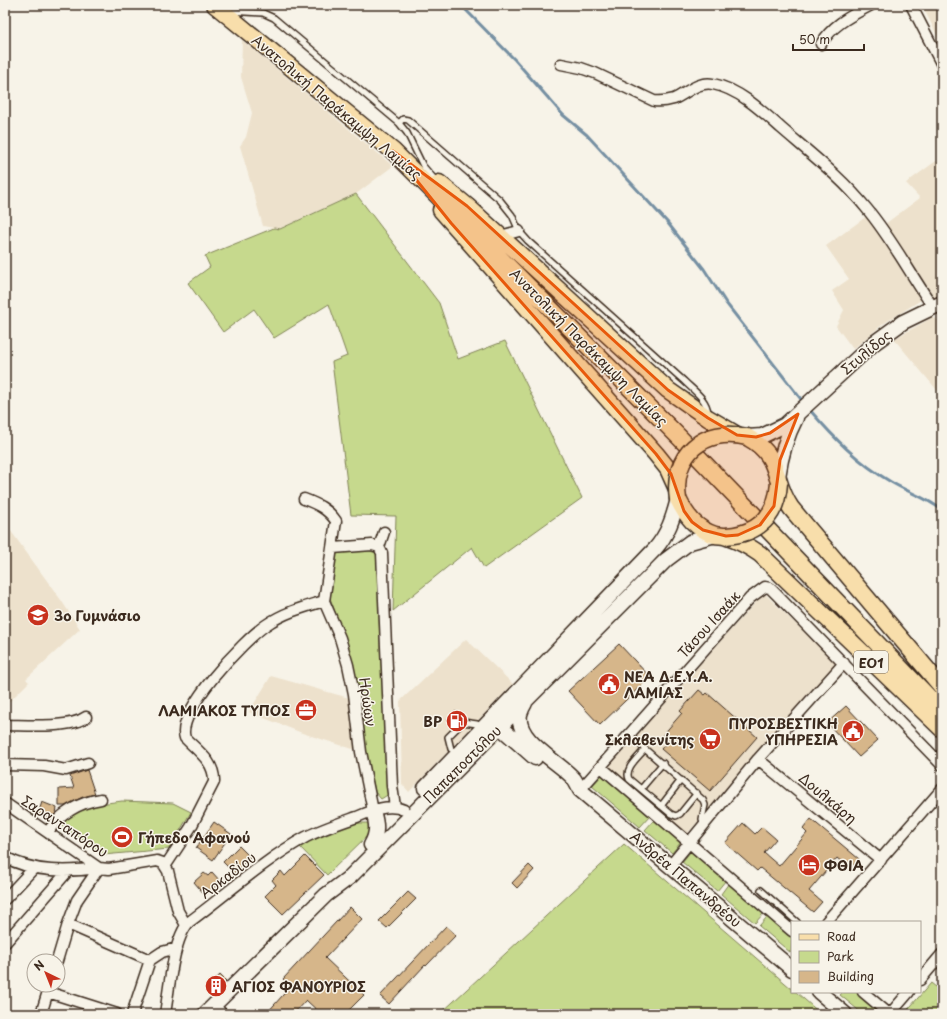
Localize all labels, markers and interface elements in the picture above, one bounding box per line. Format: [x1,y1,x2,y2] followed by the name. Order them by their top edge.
[793,26,864,52] scale bar
[247,29,427,185] street label: Ανατολική Παράκαμψη Λαμίας
[799,30,830,48] text: 50 m
[505,263,673,431] street label: Ανατολική Παράκαμψη Λαμίας
[836,325,896,379] street label: Στυλίδος
[673,585,745,662] street label: Τάσου Ισαάκ
[25,602,51,628] school or university icon: 3ο Γυμνάσιο
[54,605,141,626] place label: 3ο Γυμνάσιο
[854,651,888,673] road number: ΕΟ1
[624,666,713,703] place label: ΝΕΑ Δ.Ε.Υ.Α. ΛΑΜΙΑΣ
[596,671,622,697] public building icon: ΝΕΑ Δ.Ε.Υ.Α. ΛΑΜΙΑΣ
[354,676,382,728] street label: Ηρώων
[293,697,319,723] office icon: ΛΑΜΙΑΚΟΣ ΤΥΠΟΣ
[158,700,290,721] place label: ΛΑΜΙΑΚΟΣ ΤΥΠΟΣ
[444,708,470,734] fuel station icon: BP
[423,711,442,732] place label: BP
[728,713,838,750] place label: ΠΥΡΟΣΒΕΣΤΙΚΗ ΥΠΗΡΕΣΙΑ
[840,718,866,744] public building icon: ΠΥΡΟΣΒΕΣΤΙΚΗ ΥΠΗΡΕΣΙΑ
[418,720,506,808] street label: Παπαποστόλου
[697,726,723,752] supermarket icon: Σκλαβενίτης
[605,729,694,750] place label: Σκλαβενίτης
[794,767,862,829] street label: Δουλκάρη
[17,790,113,862] street label: Σαρανταπόρου
[109,824,135,850] sports icon: Γήπεδο Αφανού
[626,826,746,932] street label: Ανδρέα Παπανδρέου
[138,827,250,848] place label: Γήπεδο Αφανού
[195,847,261,903] street label: Αρκαδίου
[796,852,822,878] hotel icon: ΦΘΙΑ
[824,855,864,876] place label: ΦΘΙΑ
[791,921,921,993] legend
[827,927,856,945] text: Road
[827,947,854,965] text: Park
[26,953,66,993] north arrow
[30,956,48,975] text: N
[827,967,874,985] text: Building
[203,973,229,999] building icon: ΑΓΙΟΣ ΦΑΝΟΥΡΙΟΣ
[232,976,366,997] place label: ΑΓΙΟΣ ΦΑΝΟΥΡΙΟΣ

